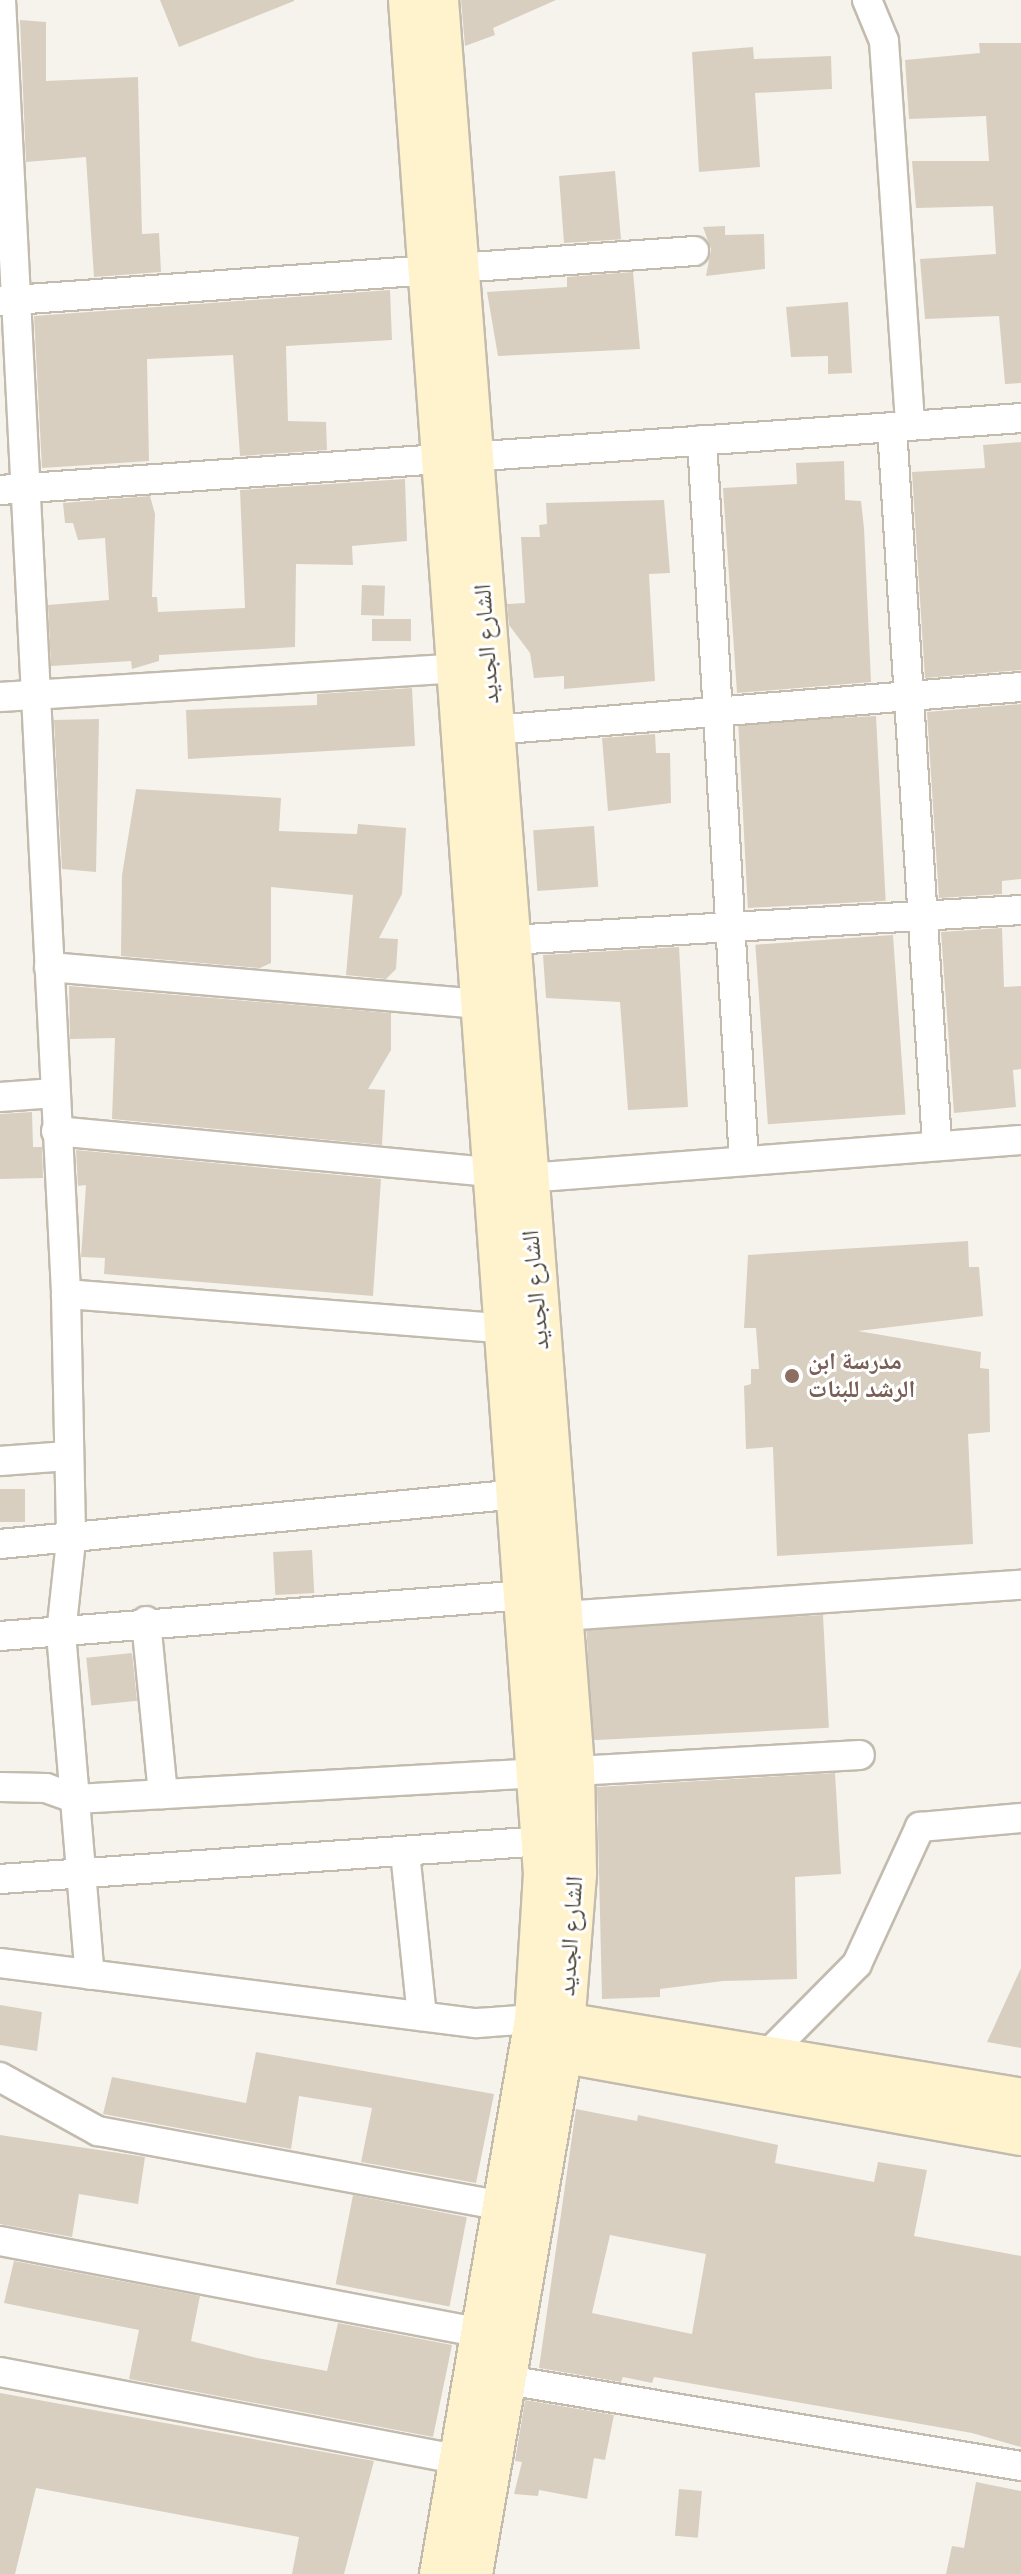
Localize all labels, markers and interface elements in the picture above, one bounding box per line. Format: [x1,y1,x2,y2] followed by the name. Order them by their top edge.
[468,583,506,705] street label: الشارع الجديد
[516,1229,556,1351] street label: الشارع الجديد
[808,1348,915,1404] place label: مدرسة ابن الرشد للبنات
[783,1367,801,1385] marker: مدرسة ابن الرشد للبنات
[552,1875,590,1997] street label: الشارع الجديد

